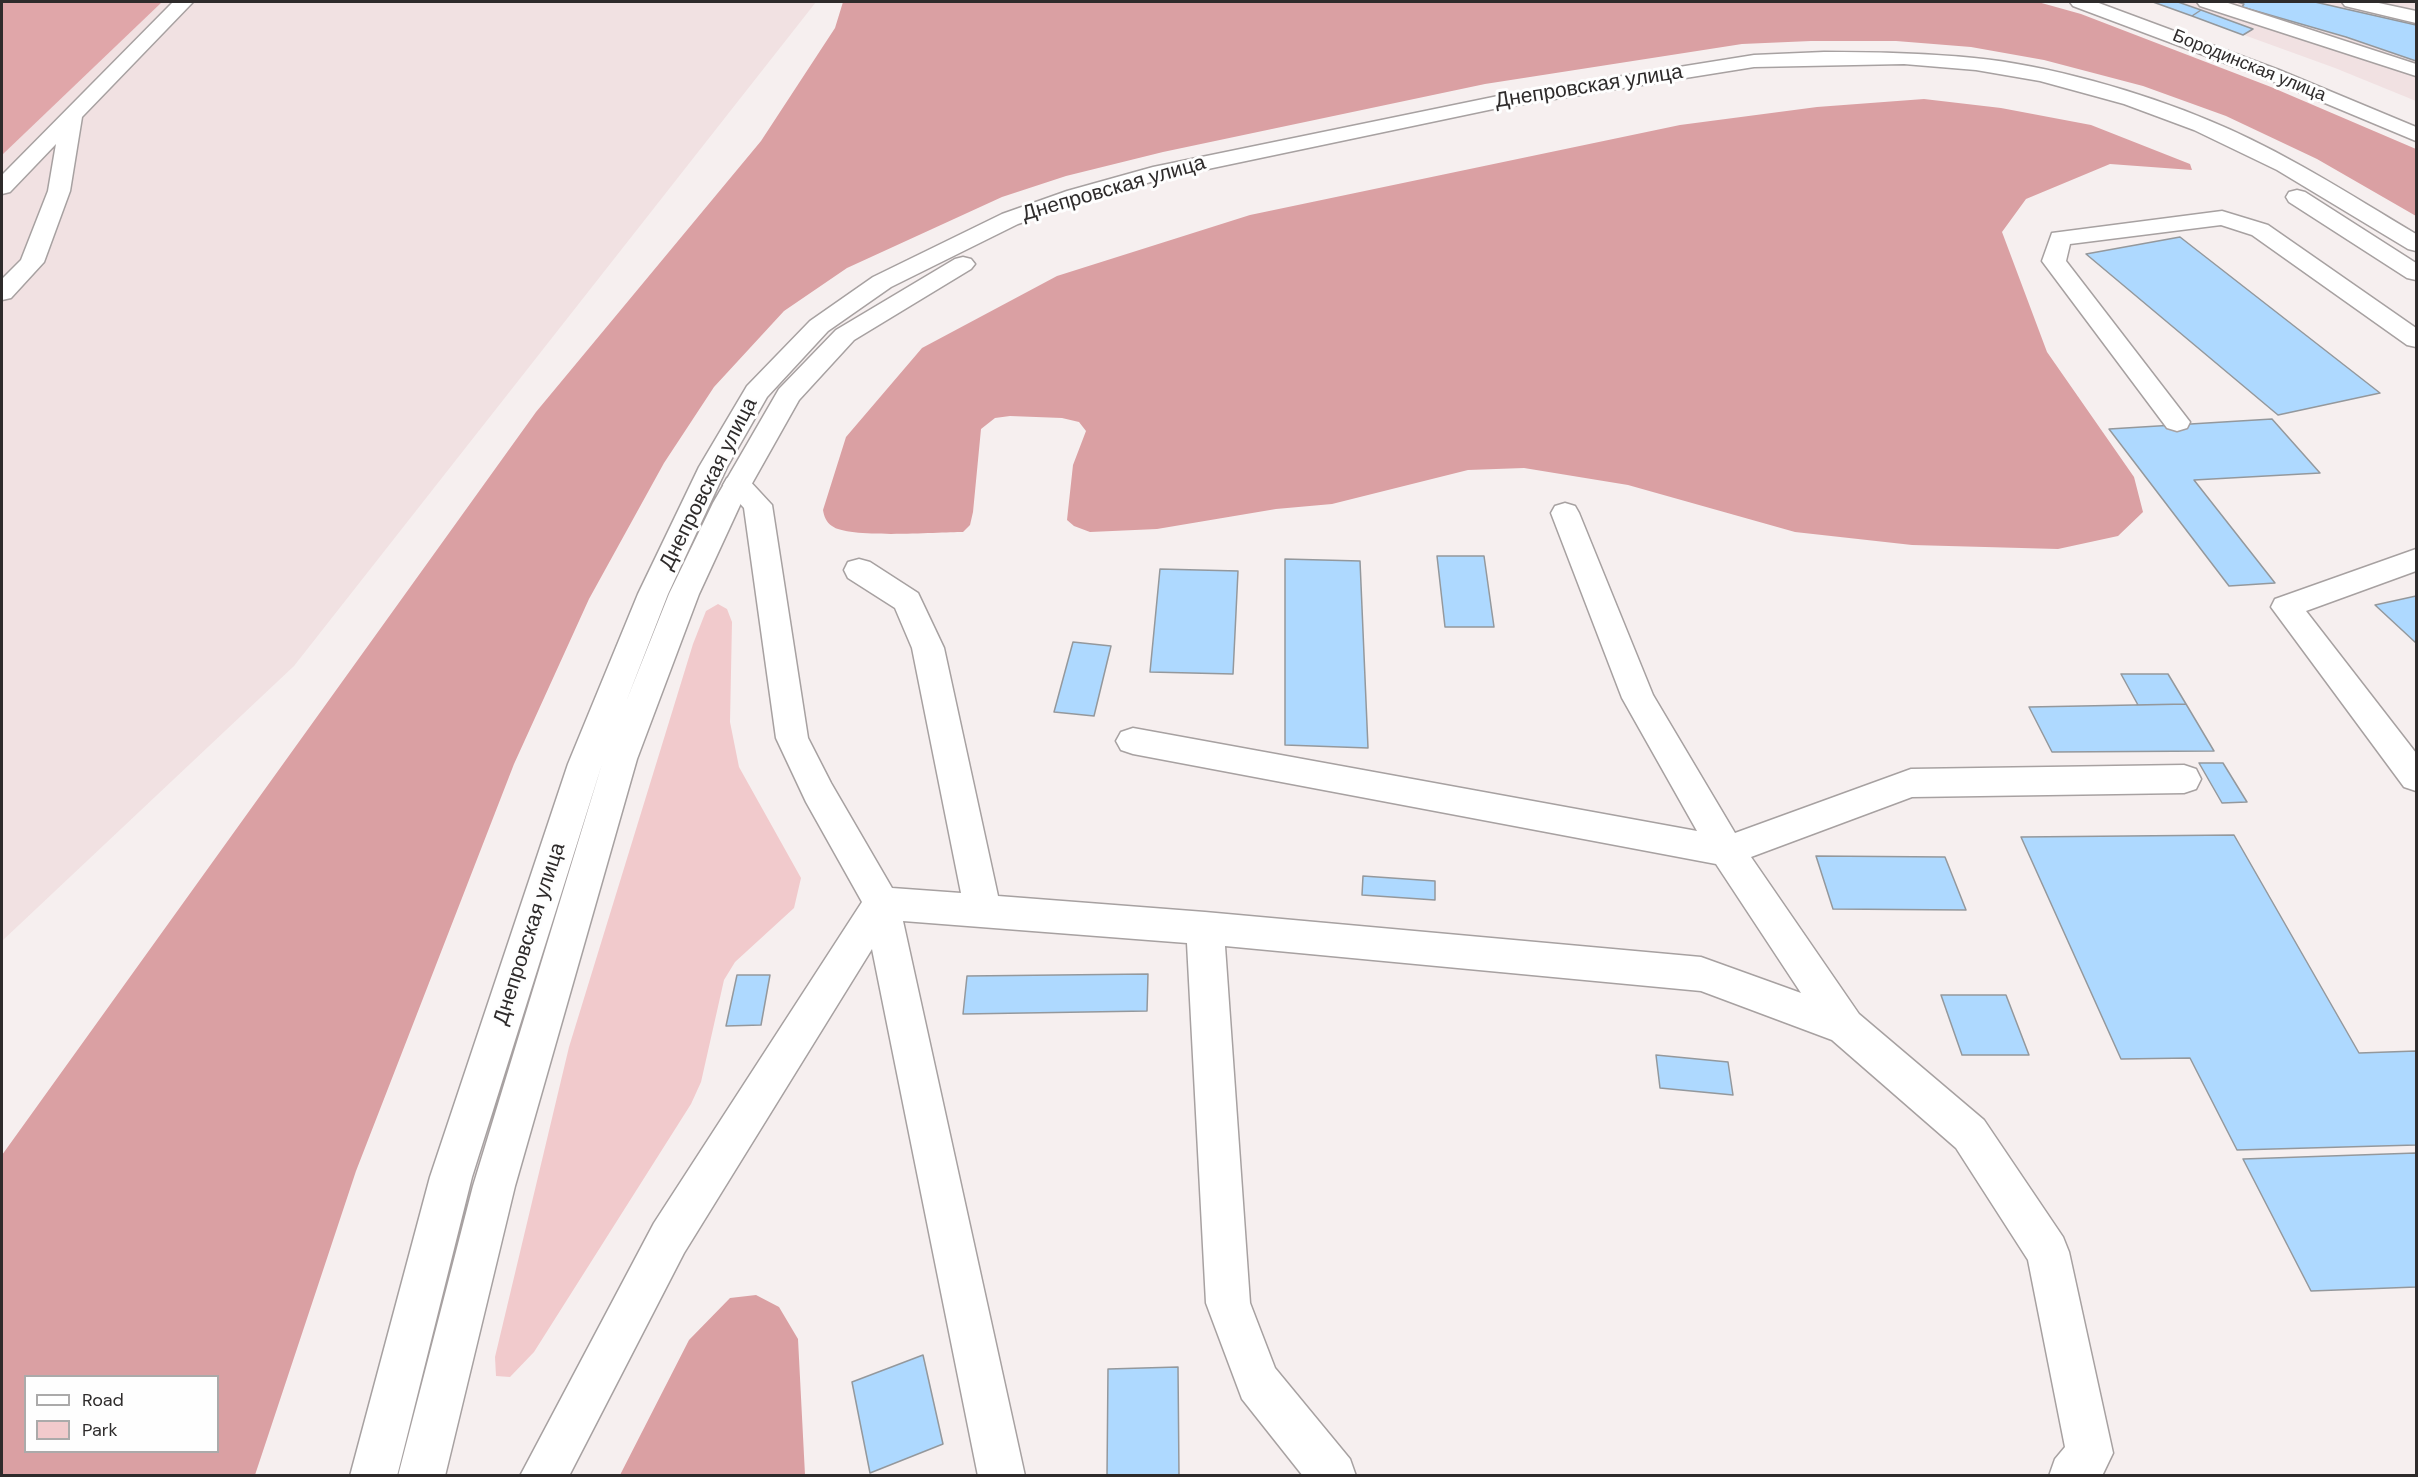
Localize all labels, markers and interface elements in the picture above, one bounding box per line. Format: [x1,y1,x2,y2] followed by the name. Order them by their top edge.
[2169,25,2329,107] street label: Бородинская улица
[1493,60,1685,114] street label: Днепровская улица
[1019,151,1209,227] street label: Днепровская улица
[655,394,763,574] street label: Днепровская улица
[489,840,571,1028] street label: Днепровская улица
[24,1375,219,1453] legend
[82,1388,124,1412] text: Road
[82,1418,118,1442] text: Park

